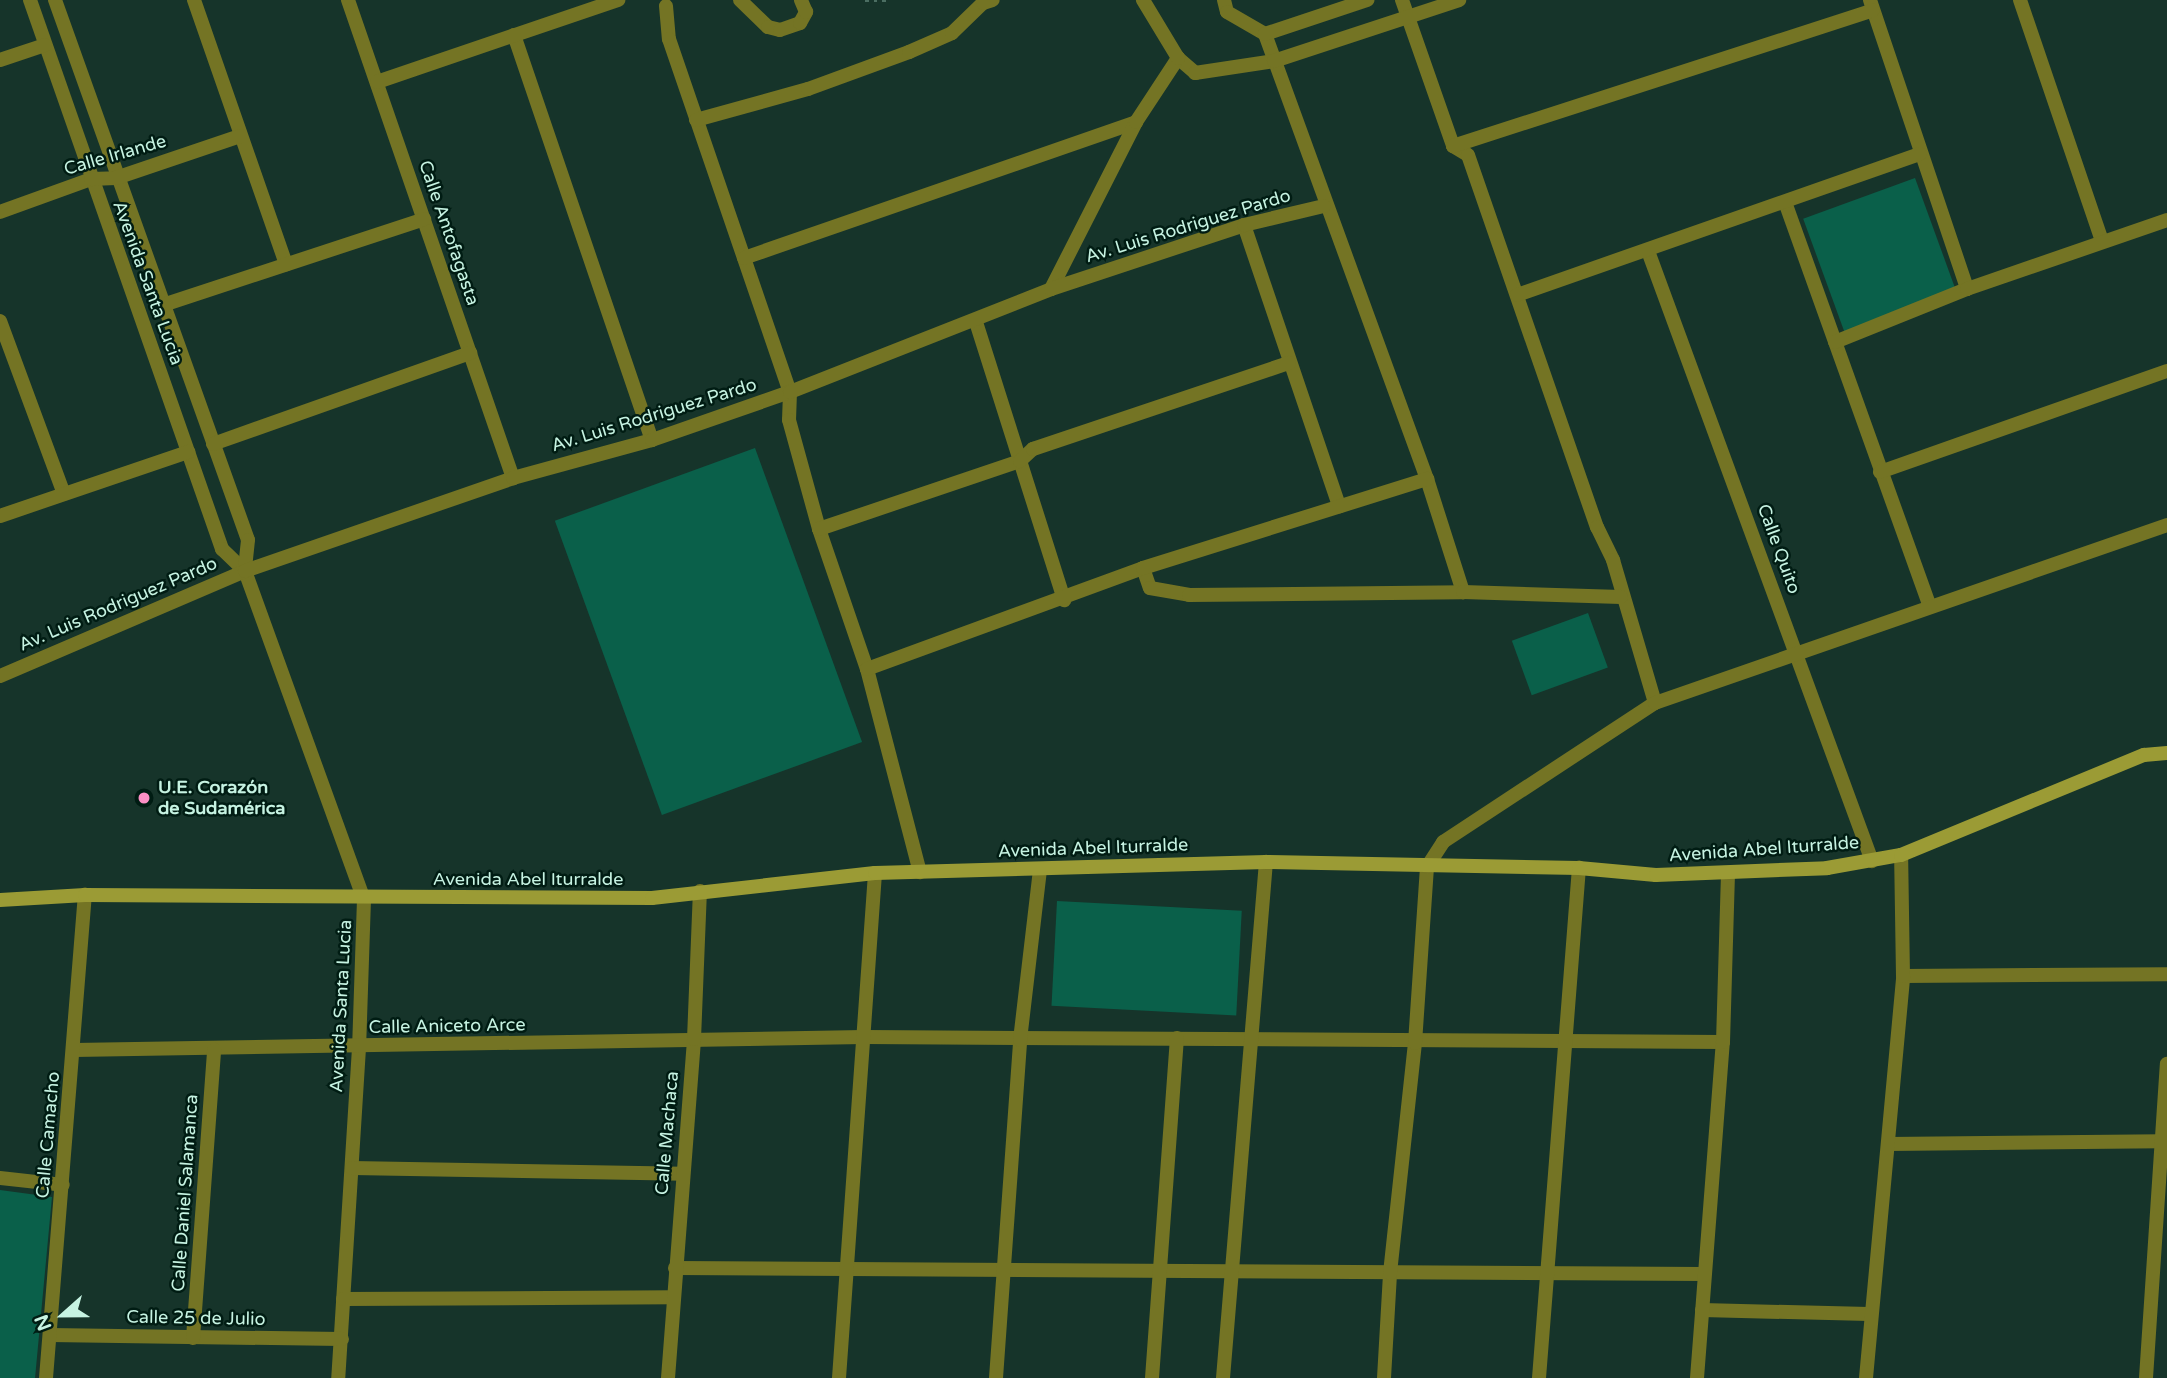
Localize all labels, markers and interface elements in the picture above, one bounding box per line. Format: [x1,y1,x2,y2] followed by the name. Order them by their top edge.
[61,130,169,180] street label: Calle Irlande
[414,158,484,308] street label: Calle Antofagasta
[1083,184,1293,268] street label: Av. Luis Rodriguez Pardo
[108,198,188,368] street label: Avenida Santa Lucia
[549,373,759,457] street label: Av. Luis Rodriguez Pardo
[1753,501,1805,597] street label: Calle Quito
[16,552,220,656] street label: Av. Luis Rodriguez Pardo
[158,777,285,820] place label: U.E. Corazón de Sudamérica
[136,790,152,806] marker: U.E. Corazón de Sudamérica
[1668,832,1860,866] street label: Avenida Abel Iturralde
[997,834,1189,862] street label: Avenida Abel Iturralde
[433,868,623,890] street label: Avenida Abel Iturralde
[326,919,356,1093] street label: Avenida Santa Lucia
[368,1014,526,1038] street label: Calle Aniceto Arce
[651,1070,683,1196] street label: Calle Machaca
[32,1071,64,1199] street label: Calle Camacho
[167,1094,203,1292] street label: Calle Daniel Salamanca
[28,1280,98,1350] north arrow
[126,1306,266,1330] street label: Calle 25 de Julio
[30,1311,56,1334] text: N

